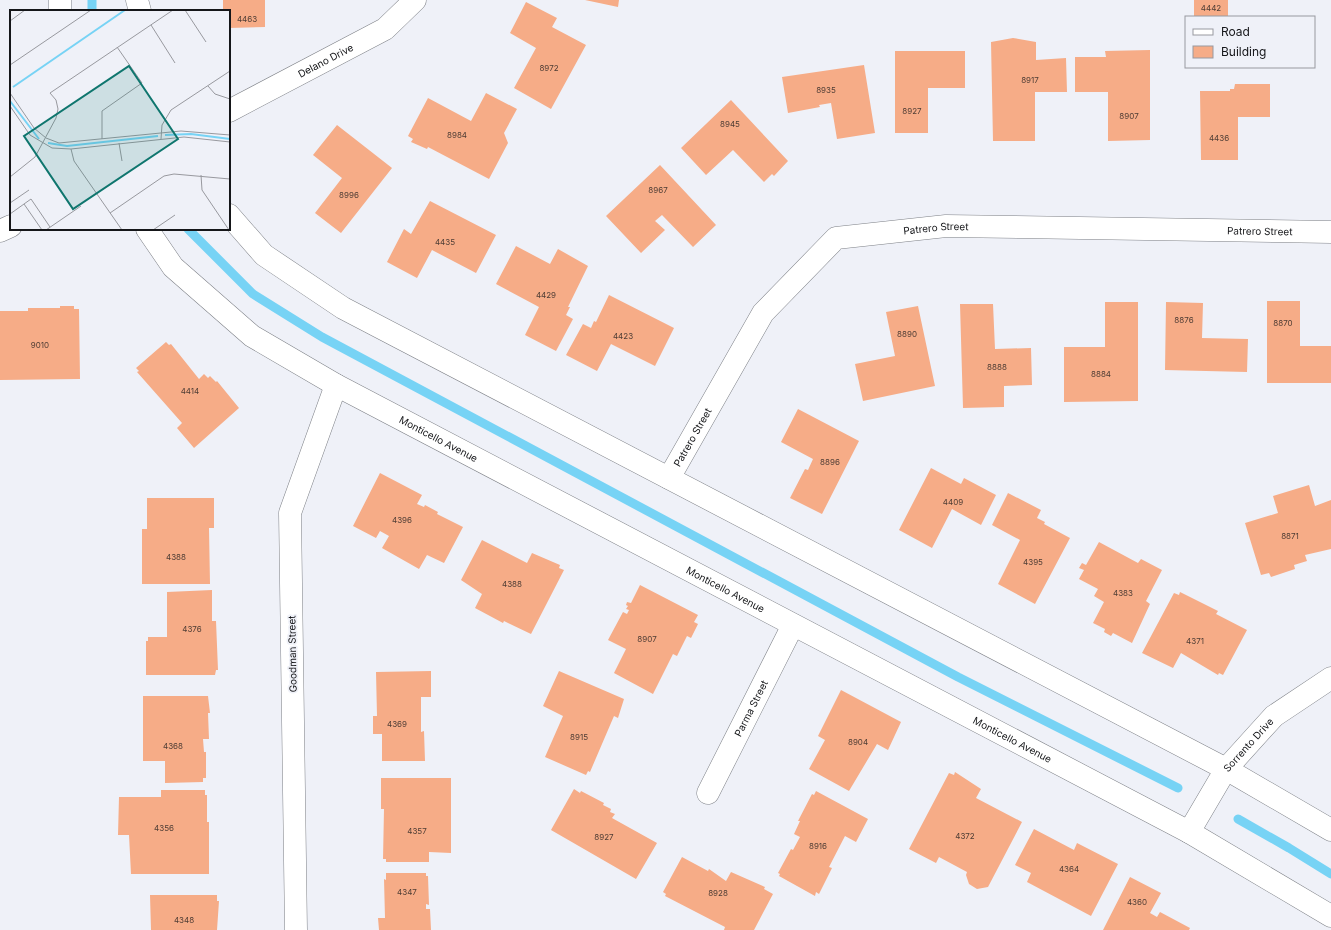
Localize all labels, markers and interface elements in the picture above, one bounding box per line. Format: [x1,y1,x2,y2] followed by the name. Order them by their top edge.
[1201,3,1221,13] house number: 4442
[10,10,230,230] inset map
[237,14,257,24] house number: 4463
[1185,16,1315,68] legend
[1221,24,1250,39] text: Road
[296,41,355,80] street label: Delano Drive
[1221,44,1266,59] text: Building
[539,63,559,73] house number: 8972
[1021,75,1039,85] house number: 8917
[816,85,836,95] house number: 8935
[902,106,922,116] house number: 8927
[1119,111,1139,121] house number: 8907
[720,119,740,129] house number: 8945
[447,130,467,140] house number: 8984
[1209,133,1229,143] house number: 4436
[648,185,668,195] house number: 8967
[339,190,359,200] house number: 8996
[903,220,969,237] street label: Patrero Street
[1227,224,1293,237] street label: Patrero Street
[435,237,455,247] house number: 4435
[536,290,556,300] house number: 4429
[1174,315,1194,325] house number: 8876
[1273,318,1293,328] house number: 8870
[897,329,917,339] house number: 8890
[613,331,633,341] house number: 4423
[31,340,49,350] house number: 9010
[987,362,1007,372] house number: 8888
[1091,369,1111,379] house number: 8884
[181,386,199,396] house number: 4414
[671,405,714,469] street label: Patrero Street
[397,413,480,464] street label: Monticello Avenue
[820,457,840,467] house number: 8896
[943,497,963,507] house number: 4409
[392,515,412,525] house number: 4396
[1281,531,1299,541] house number: 8871
[166,552,186,562] house number: 4388
[1023,557,1043,567] house number: 4395
[684,564,767,615] street label: Monticello Avenue
[502,579,522,589] house number: 4388
[1113,588,1133,598] house number: 4383
[285,615,299,693] street label: Goodman Street
[182,624,202,634] house number: 4376
[637,634,657,644] house number: 8907
[1186,636,1204,646] house number: 4371
[732,677,770,738] street label: Parma Street
[971,714,1054,765] street label: Monticello Avenue
[1221,715,1276,774] street label: Sorrento Drive
[387,719,407,729] house number: 4369
[570,732,588,742] house number: 8915
[848,737,868,747] house number: 8904
[163,741,183,751] house number: 4368
[154,823,174,833] house number: 4356
[407,826,427,836] house number: 4357
[955,831,975,841] house number: 4372
[594,832,614,842] house number: 8927
[809,841,827,851] house number: 8916
[1059,864,1079,874] house number: 4364
[397,887,417,897] house number: 4347
[708,888,728,898] house number: 8928
[1127,897,1147,907] house number: 4360
[174,915,194,925] house number: 4348

